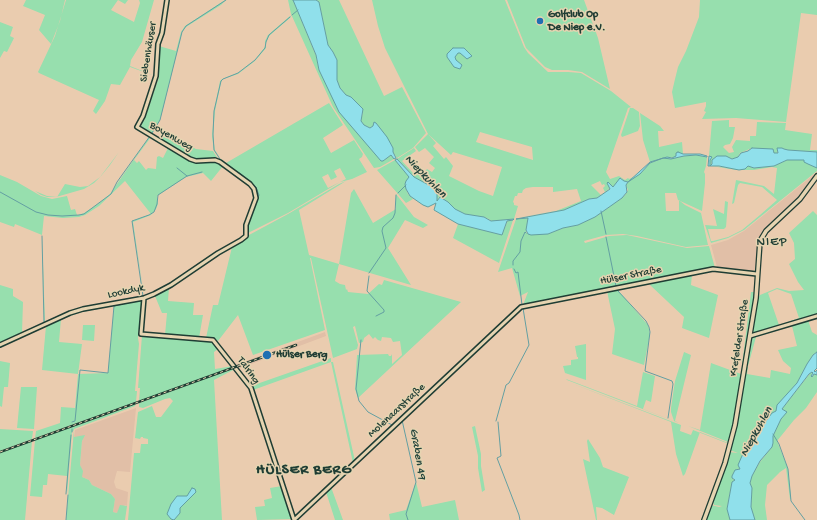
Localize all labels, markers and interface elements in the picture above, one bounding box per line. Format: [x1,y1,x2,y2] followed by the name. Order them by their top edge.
[548,8,605,34] place label: Golfclub Op De Niep e.V.
[535,16,545,26] marker: Golfclub Op De Niep e.V.
[138,21,160,83] street label: Siebenhäuser
[147,119,195,155] street label: Boyenweg
[401,152,449,202] water label: Niepkuhlen
[757,235,787,251] district label: NIEP
[599,264,663,288] street label: Hülser Straße
[106,282,146,302] street label: Lookdyk
[727,299,753,377] street label: Krefelder Straße
[276,348,328,362] place label: Hülser Berg
[261,349,273,361] marker: Hülser Berg
[234,355,262,387] street label: Talring
[366,381,428,441] street label: Molenaarstraße
[737,405,777,459] water label: Niepkuhlen
[405,428,429,480] water label: Graben 49
[256,462,352,480] district label: HÜLSER BERG

